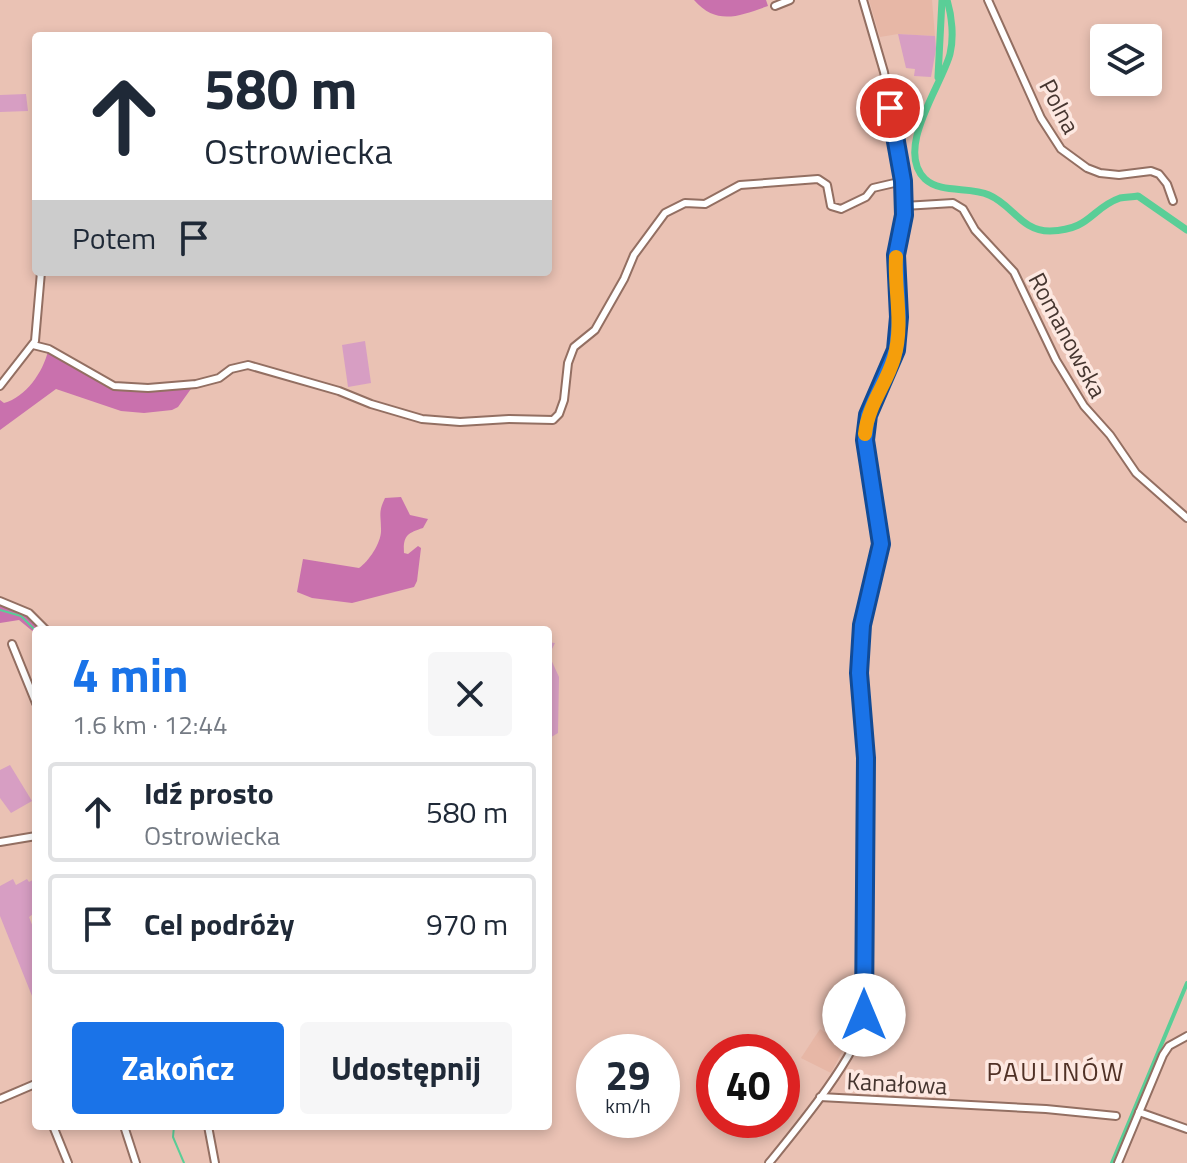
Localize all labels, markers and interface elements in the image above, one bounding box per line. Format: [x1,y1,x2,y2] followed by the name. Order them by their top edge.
[1090,24,1162,96] map controls
[1090,24,1162,96] button: layers
[204,46,357,131] text: 580 m
[72,64,176,168] icon: ahead
[1031,72,1089,140] street label: Polna
[856,74,924,142] pin
[868,86,912,130] icon: arrive
[204,123,392,178] text: Ostrowiecka
[72,215,156,261] text: Potem
[172,216,216,260] icon: arrive
[1020,266,1116,404] street label: Romanowska
[72,638,189,711] text: 4 min
[428,652,512,736] button: close
[72,705,228,744] text: 1.6 km · 12:44
[144,770,274,816] text: Idź prosto
[426,789,508,835] text: 580 m
[76,790,120,834] icon: ahead
[144,816,280,855] text: Ostrowiecka
[144,901,295,947] text: Cel podróży
[426,901,508,947] text: 970 m
[76,902,120,946] icon: arrive
[822,973,906,1057] position arrow
[72,1022,284,1114] button: Zakończ
[300,1022,512,1114] button: Udostępnij
[696,1034,800,1138] speed limit sign: 40
[606,1045,650,1106] text: 29
[986,1052,1126,1091] district label: PAULINÓW
[846,1062,948,1104] street label: Kanałowa
[605,1090,651,1121] text: km/h

